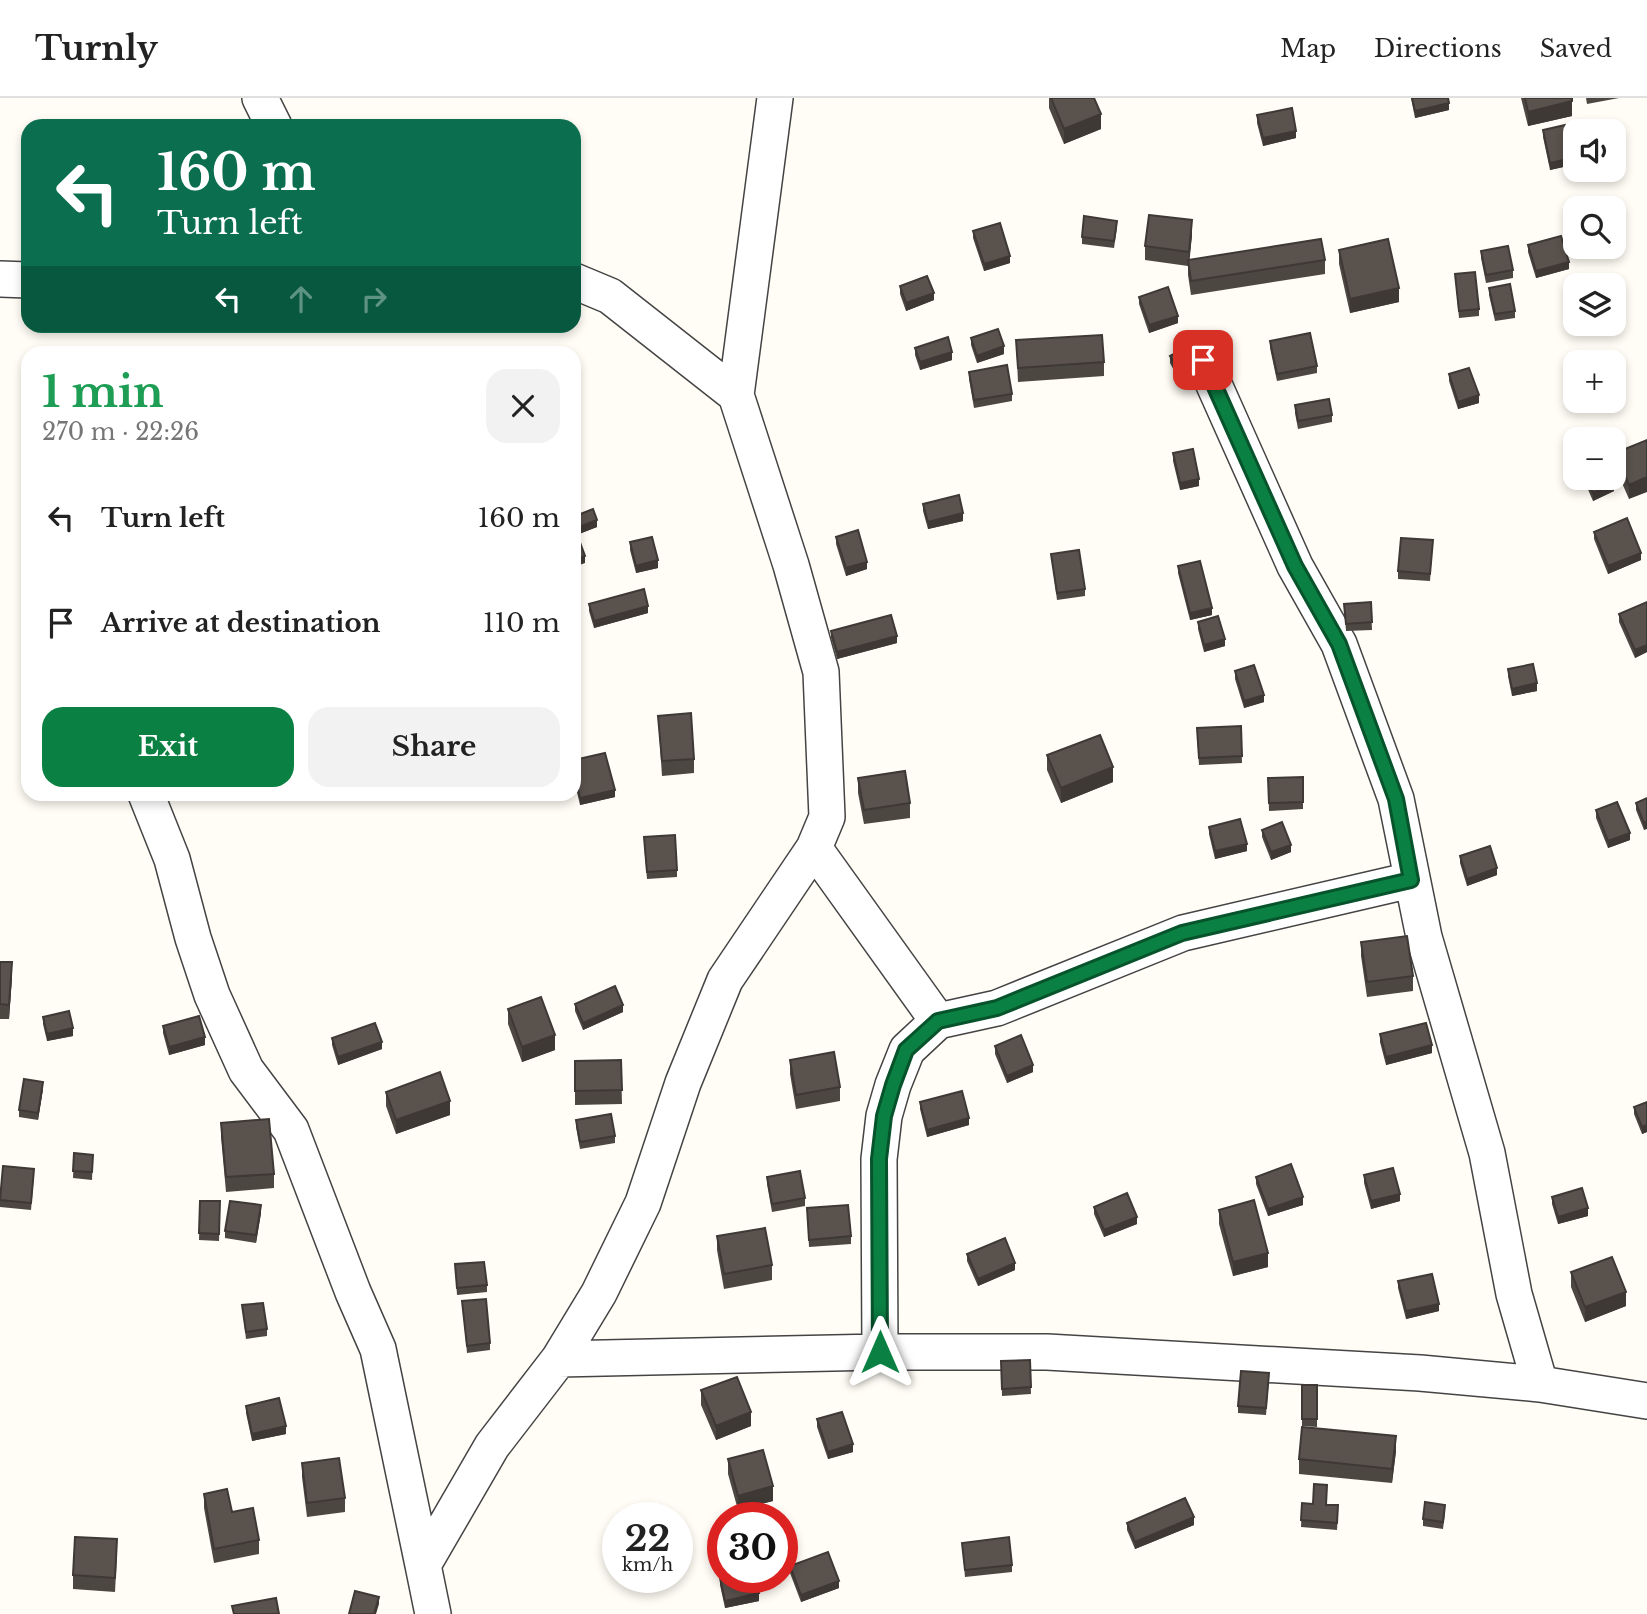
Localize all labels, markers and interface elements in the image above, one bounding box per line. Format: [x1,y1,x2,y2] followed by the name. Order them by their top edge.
[35,28,158,69] text: Turnly
[1280,34,1336,63] text: Map
[1374,34,1502,63] text: Directions
[1540,34,1612,63] text: Saved
[1563,119,1626,490] map controls
[1563,119,1626,182] button: sound
[157,142,316,203] text: 160 m
[42,147,133,238] icon: left
[1563,196,1626,259] button: search
[157,203,303,243] text: Turn left
[1563,273,1626,336] button: layers
[209,280,247,318] icon: left
[282,280,320,318] icon: ahead
[355,280,393,318] icon: right
[1173,330,1233,390] pin
[1184,341,1222,379] icon: arrive
[1563,350,1626,413] button: +
[42,366,164,418] text: 1 min
[486,369,560,443] button: close
[42,418,199,446] text: 270 m · 22:26
[1563,427,1626,490] button: −
[42,499,80,537] icon: left
[101,502,225,534] text: Turn left
[478,502,560,534] text: 160 m
[42,604,80,642] icon: arrive
[101,607,381,639] text: Arrive at destination
[483,607,560,639] text: 110 m
[42,707,294,787] button: Exit
[308,707,560,787] button: Share
[843,1315,917,1389] position arrow
[707,1502,798,1593] speed limit sign: 30
[625,1517,670,1560] text: 22
[622,1554,673,1576] text: km/h

